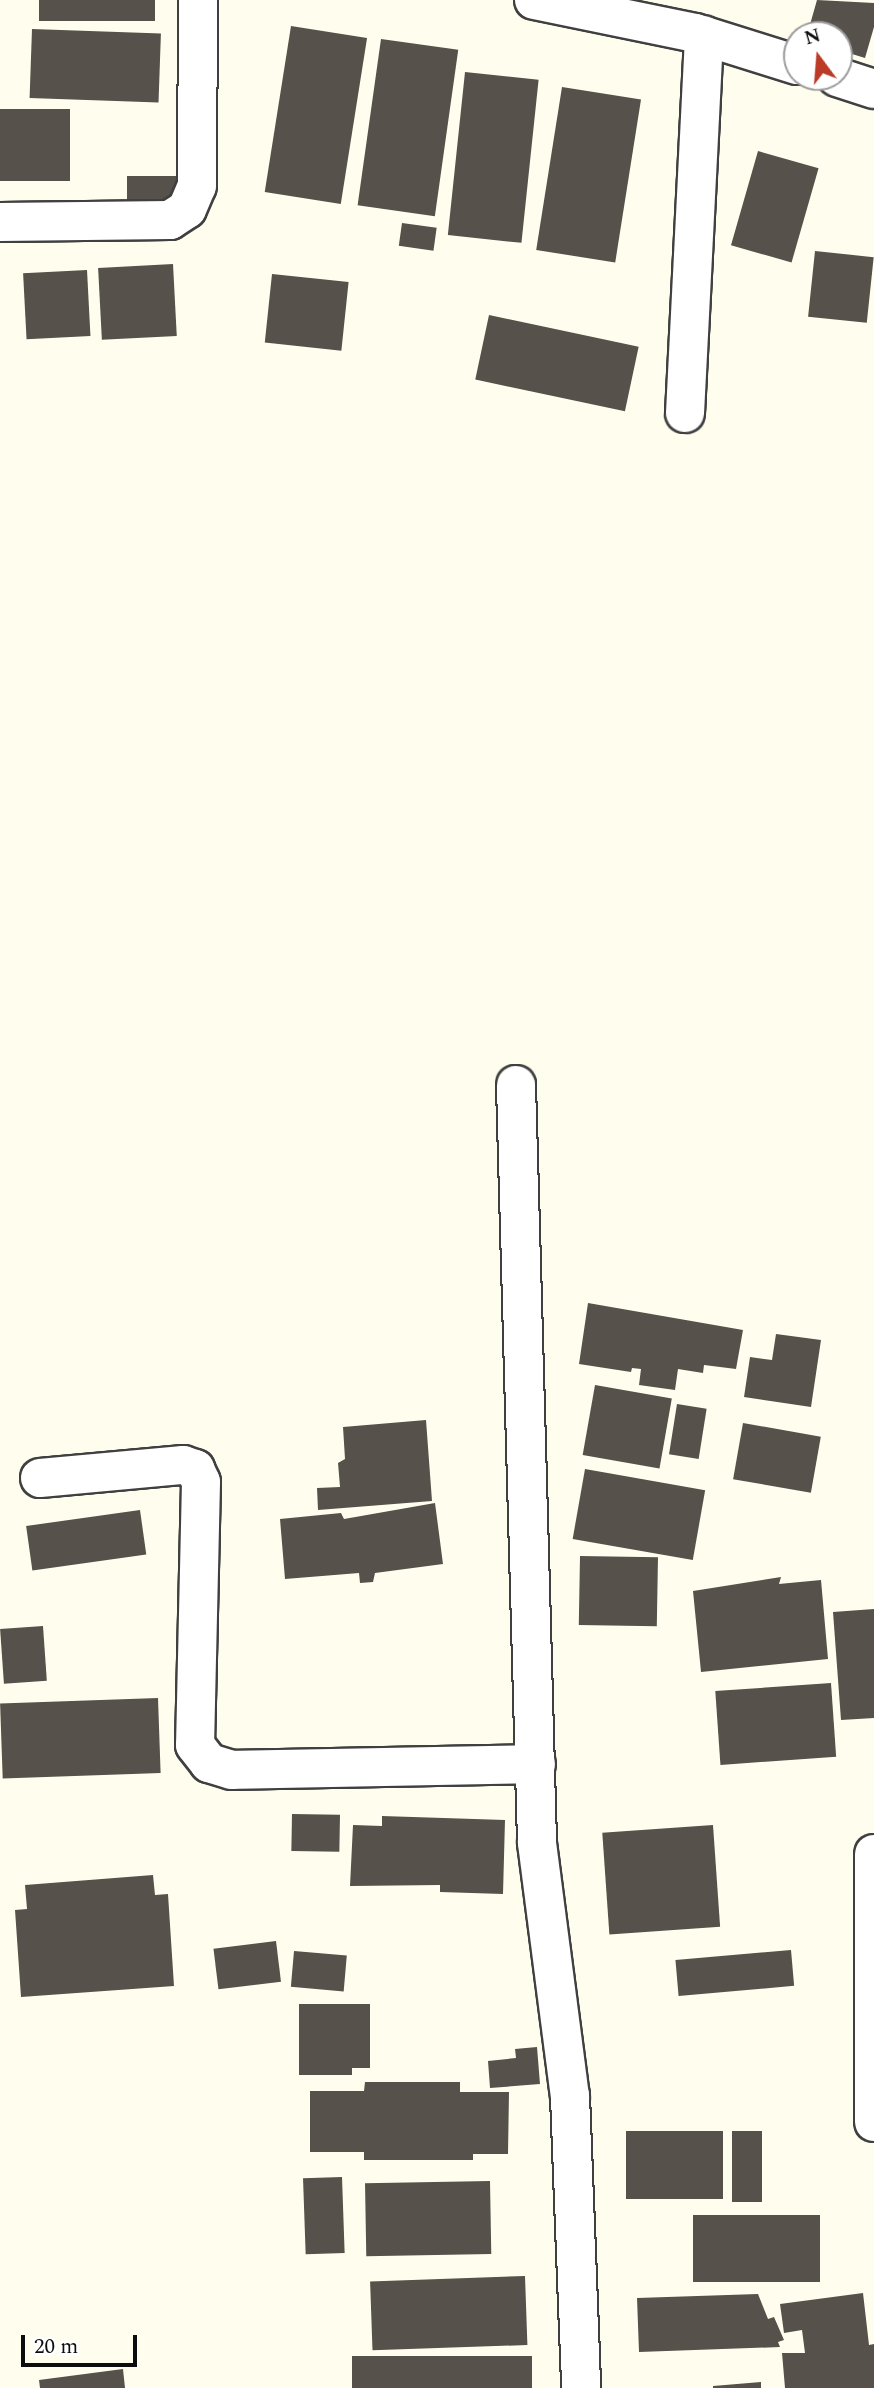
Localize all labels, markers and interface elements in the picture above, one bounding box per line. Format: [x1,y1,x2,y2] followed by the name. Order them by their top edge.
[783,21,853,91] north arrow
[801,21,824,53] text: N
[24,2322,140,2366] scale bar
[34,2331,78,2363] text: 20 m

